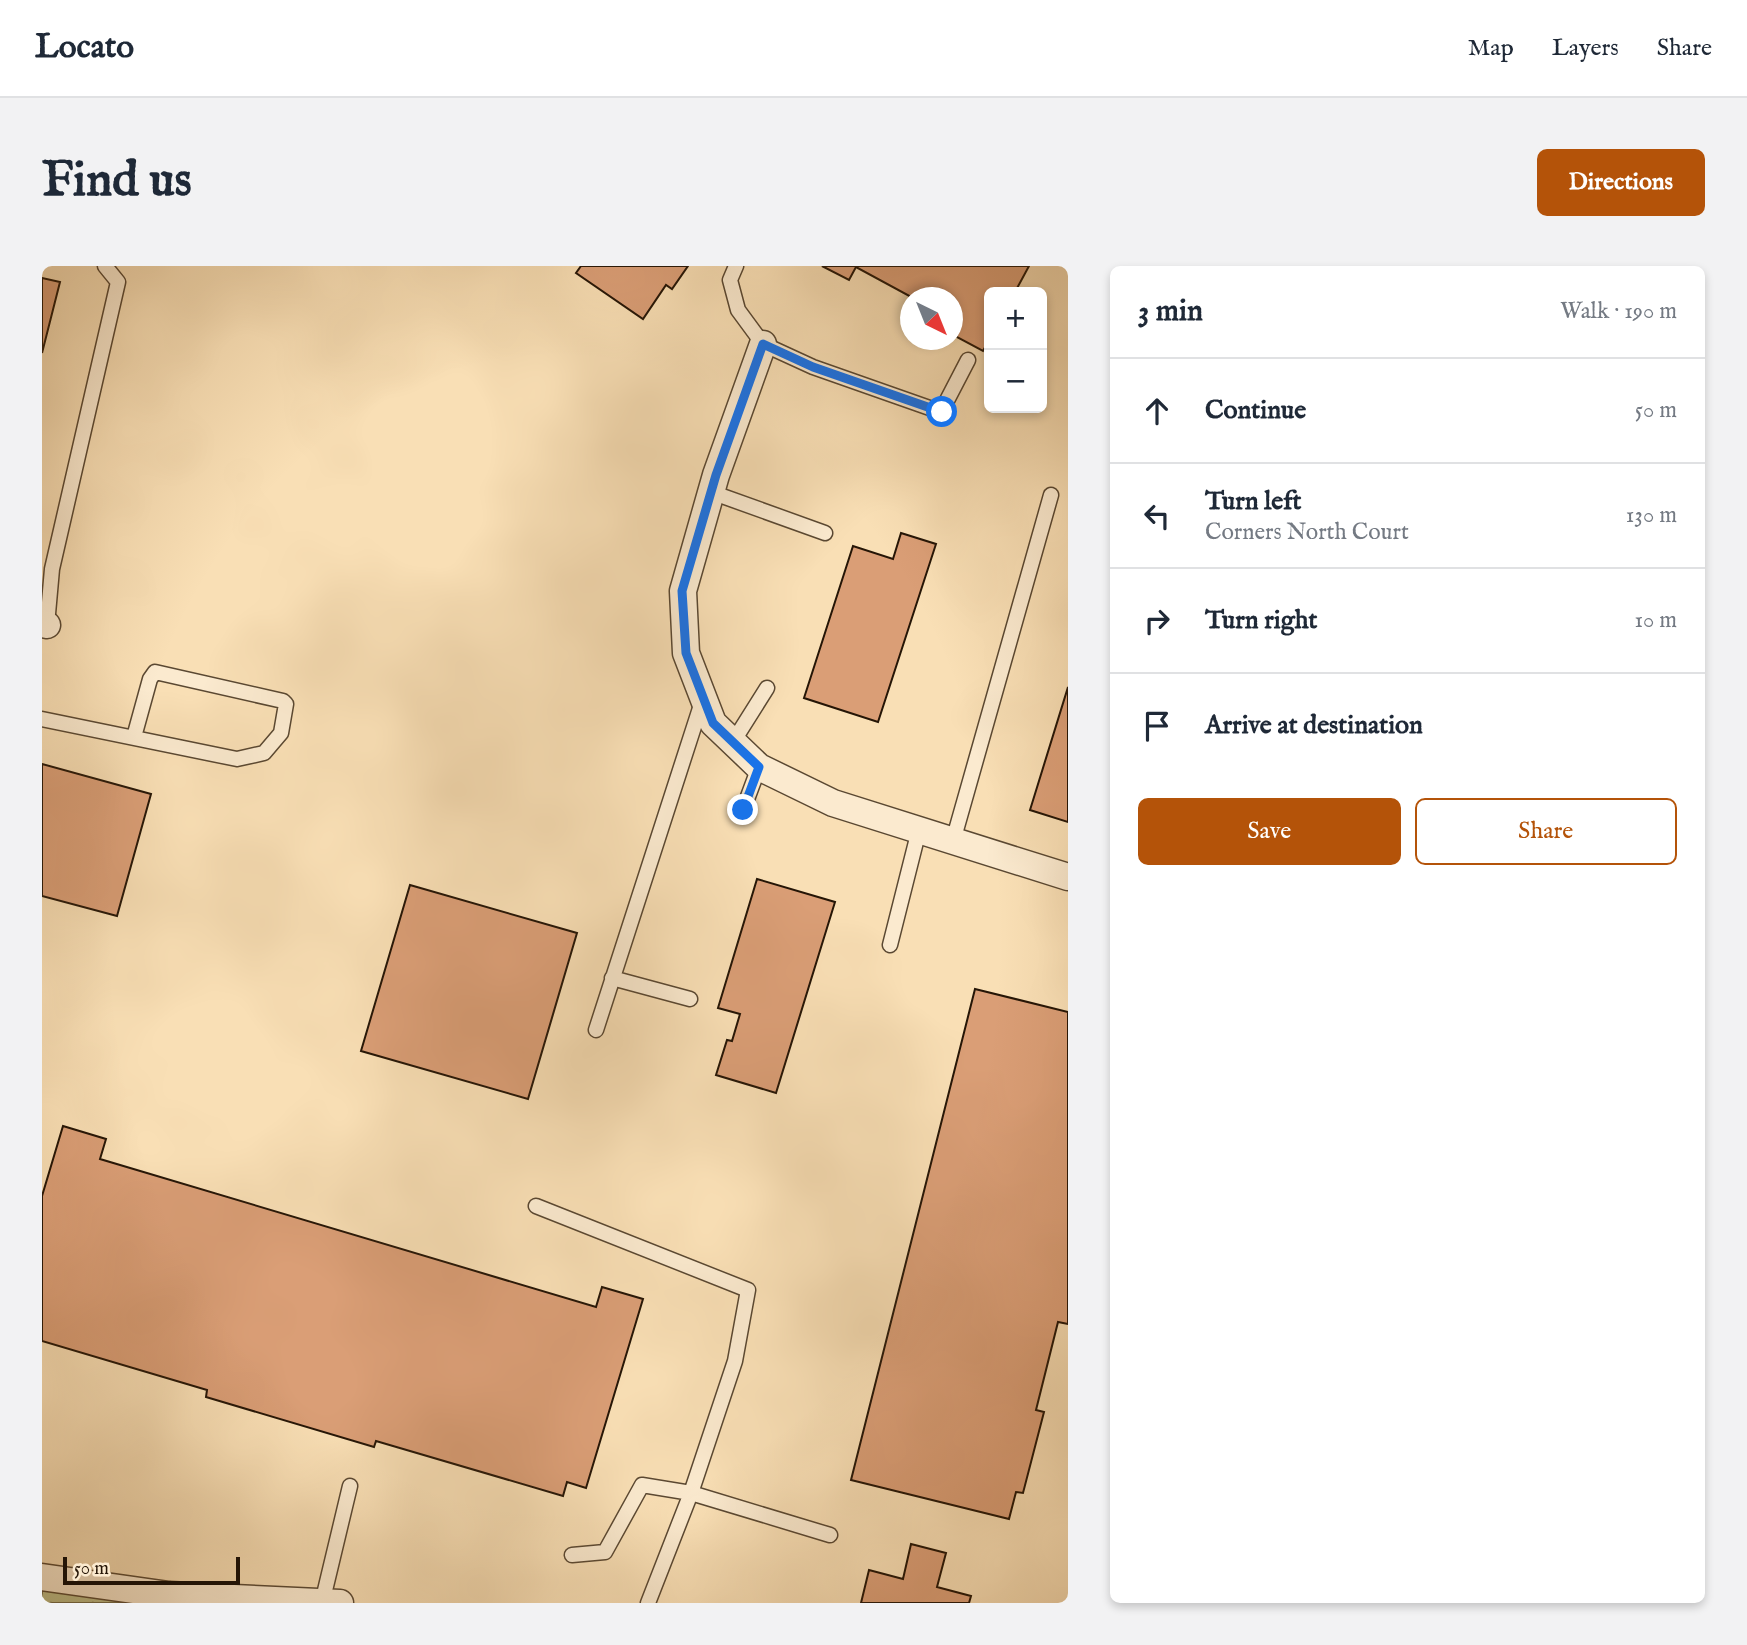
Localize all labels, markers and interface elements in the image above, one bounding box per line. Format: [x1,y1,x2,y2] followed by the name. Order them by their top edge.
[35,27,134,69] text: Locato
[1468,33,1514,64] text: Map
[1552,33,1619,64] text: Layers
[1657,33,1712,64] text: Share
[1537,149,1705,216] button: Directions
[42,151,192,213] text: Find us
[900,287,963,350] north arrow
[984,287,1047,413] map controls
[984,287,1047,350] button: +
[1138,293,1203,331] text: 3 min
[1560,297,1677,326] text: Walk · 190 m
[984,350,1047,413] button: −
[1138,392,1176,430] icon: ahead
[1205,394,1306,427] text: Continue
[926,396,957,427] route start
[1635,396,1677,425] text: 50 m
[1205,485,1302,518] text: Turn left
[1138,497,1176,535] icon: left
[1626,501,1677,530] text: 130 m
[1205,518,1409,547] text: Corners North Court
[1138,602,1176,640] icon: right
[1205,604,1318,637] text: Turn right
[1634,606,1677,635] text: 10 m
[1138,707,1176,745] icon: arrive
[1205,709,1423,742] text: Arrive at destination
[727,794,758,825] route end
[1138,798,1401,865] button: Save
[1415,798,1677,865] button: Share
[63,1554,240,1586] scale bar
[74,1557,109,1581] text: 50 m

